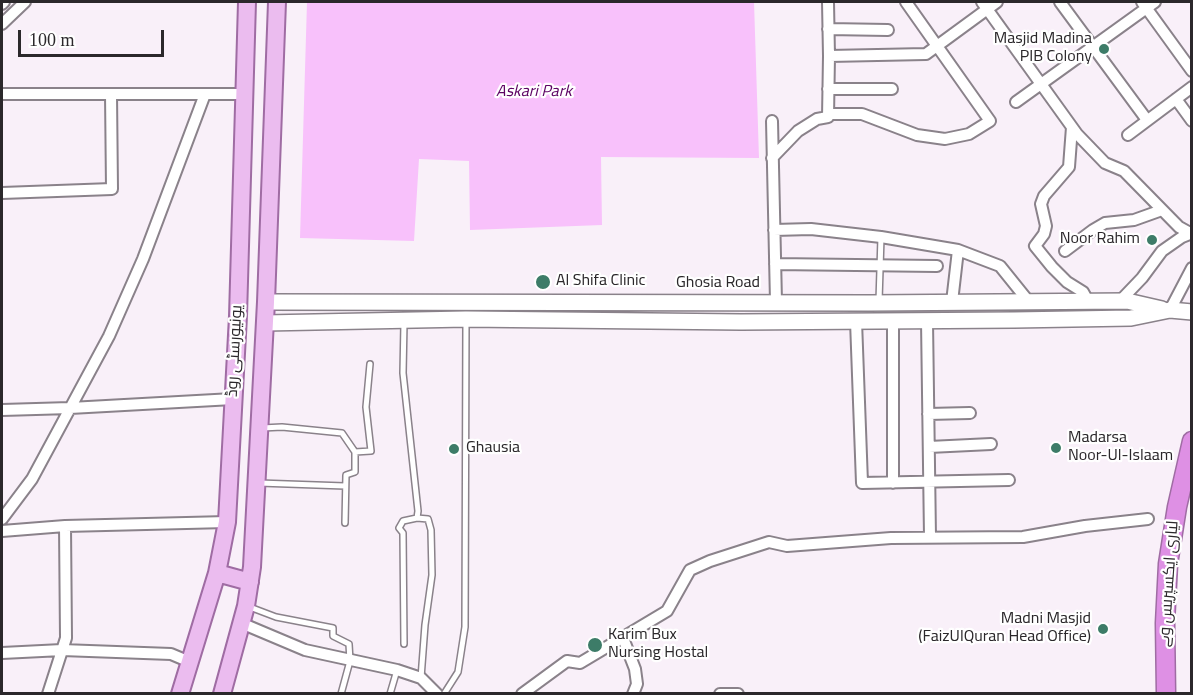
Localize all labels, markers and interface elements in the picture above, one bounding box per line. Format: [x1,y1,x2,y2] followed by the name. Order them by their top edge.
[21,18,166,56] scale bar
[29,30,75,50] text: 100 m
[994,30,1092,68] place label: Masjid Madina PIB Colony
[1097,42,1111,56] marker: Masjid Madina PIB Colony
[496,83,572,103] park label: Askari Park
[1060,230,1140,250] place label: Noor Rahim
[1145,233,1159,247] marker: Noor Rahim
[556,272,646,292] place label: Al Shifa Clinic
[534,273,552,291] marker: Al Shifa Clinic
[676,274,760,294] street label: Ghosia Road
[224,304,248,398] street label: یونیورسٹی روڈ
[1068,429,1173,467] place label: Madarsa Noor-Ul-Islaam
[466,439,520,459] place label: Ghausia
[1049,441,1063,455] marker: Madarsa Noor-Ul-Islaam
[447,442,461,456] marker: Ghausia
[1156,520,1184,648] street label: لیاری ایکسپریس وے
[918,610,1091,648] place label: Madni Masjid (FaizUlQuran Head Office)
[1096,622,1110,636] marker: Madni Masjid (FaizUlQuran Head Office)
[608,626,708,664] place label: Karim Bux Nursing Hostal
[586,636,604,654] marker: Karim Bux Nursing Hostal

